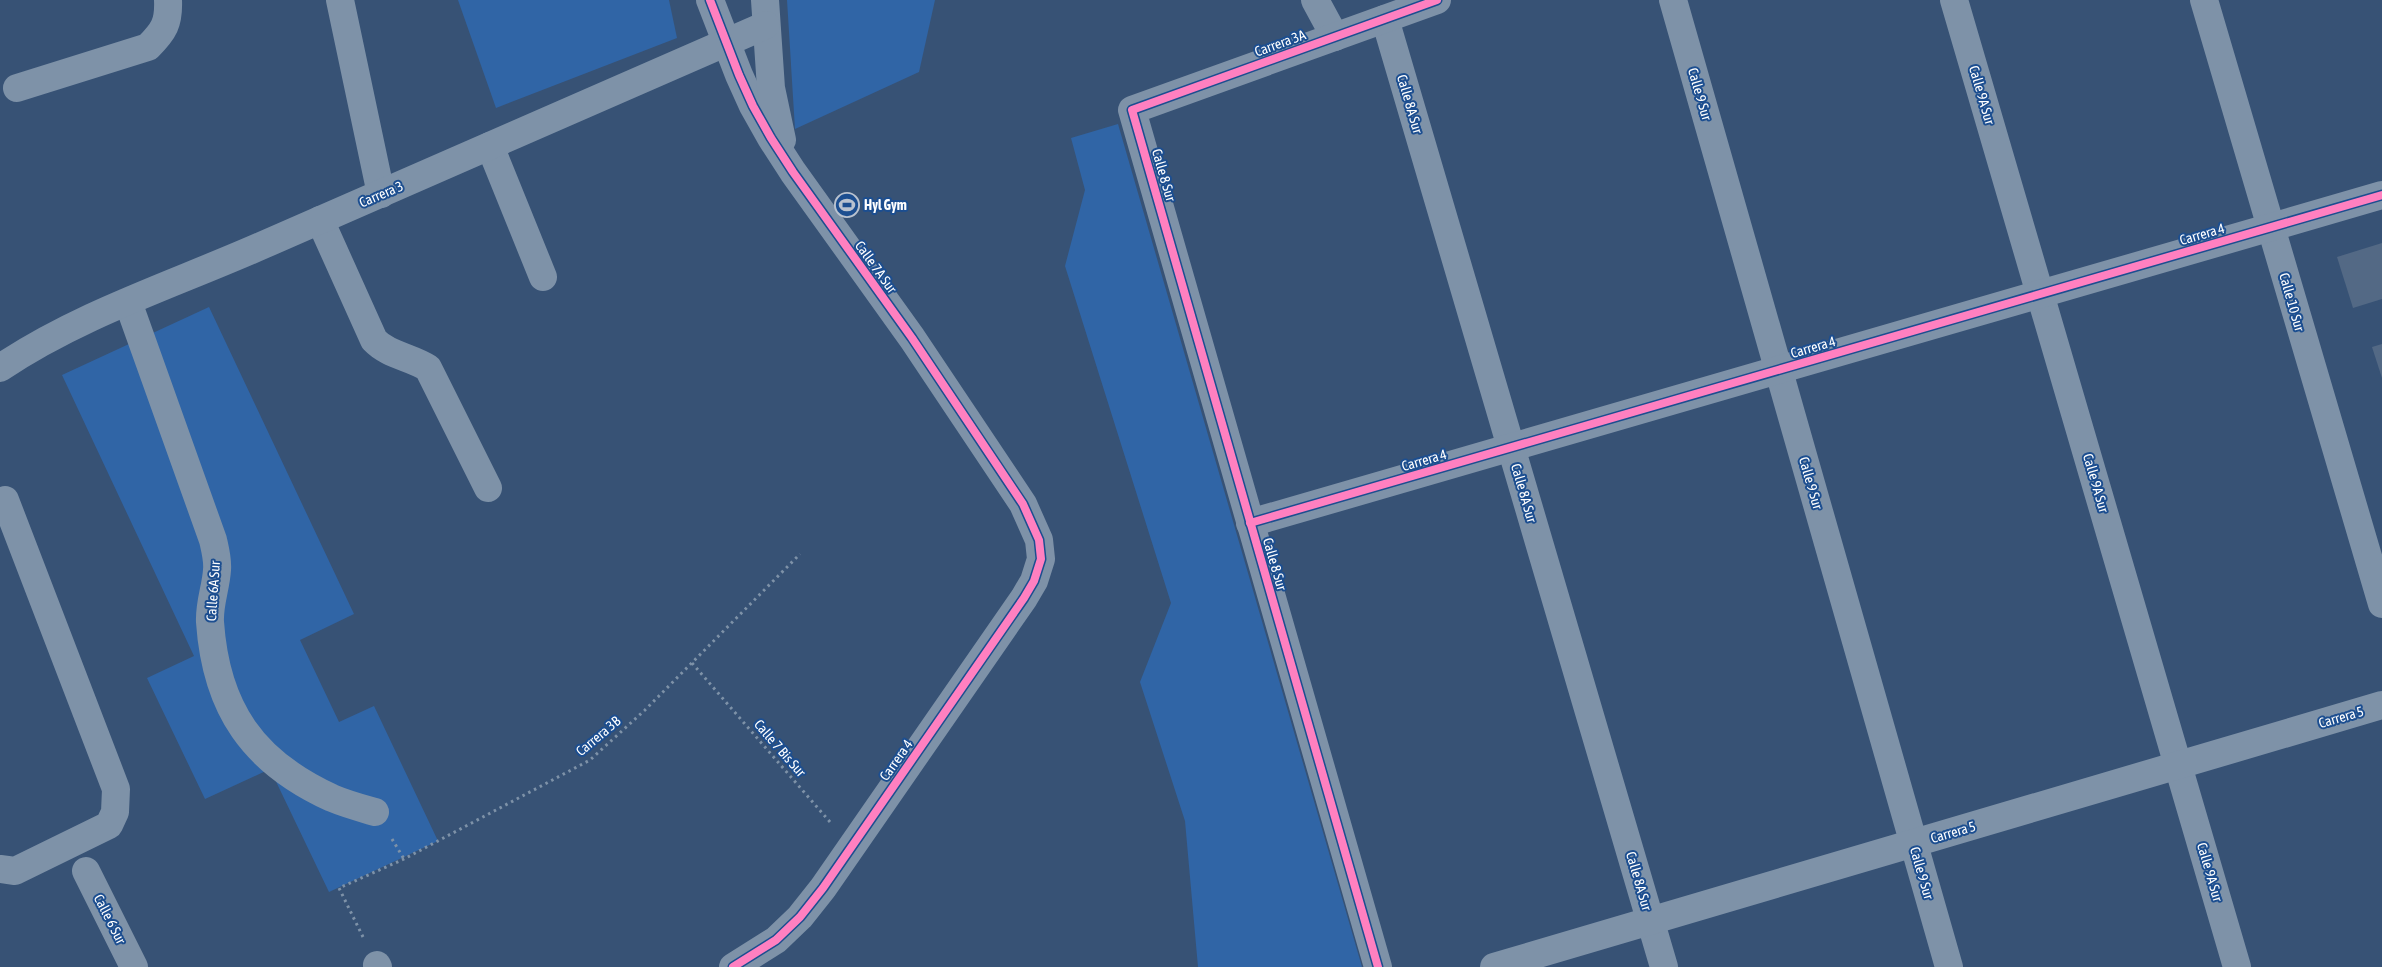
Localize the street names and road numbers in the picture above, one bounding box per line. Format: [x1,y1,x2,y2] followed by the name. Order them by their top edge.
[1252,26,1308,60] street label: Carrera 3A
[1966,64,1998,127] street label: Calle 9A Sur
[1685,66,1715,123] street label: Calle 9 Sur
[1394,73,1426,136] street label: Calle 8A Sur
[1149,147,1179,204] street label: Calle 8 Sur
[357,178,405,210] street label: Carrera 3
[2178,220,2227,248] street label: Carrera 4
[852,238,901,297] street label: Calle 7A Sur
[2276,271,2308,334] street label: Calle 10 Sur
[1789,333,1838,361] street label: Carrera 4
[1400,446,1449,474] street label: Carrera 4
[2080,452,2112,515] street label: Calle 9A Sur
[1796,455,1826,512] street label: Calle 9 Sur
[1508,462,1540,525] street label: Calle 8A Sur
[1260,536,1290,593] street label: Calle 8 Sur
[203,559,223,622] street label: Calle 6A Sur
[2317,703,2365,731] street label: Carrera 5
[573,713,624,759] street label: Carrera 3B
[751,716,810,780] street label: Calle 7 Bis Sur
[876,736,916,784] street label: Carrera 4
[1929,818,1977,846] street label: Carrera 5
[2194,841,2226,904] street label: Calle 9A Sur
[1907,845,1937,902] street label: Calle 9 Sur
[1623,850,1655,913] street label: Calle 8A Sur
[91,891,130,947] street label: Calle 6 Sur

